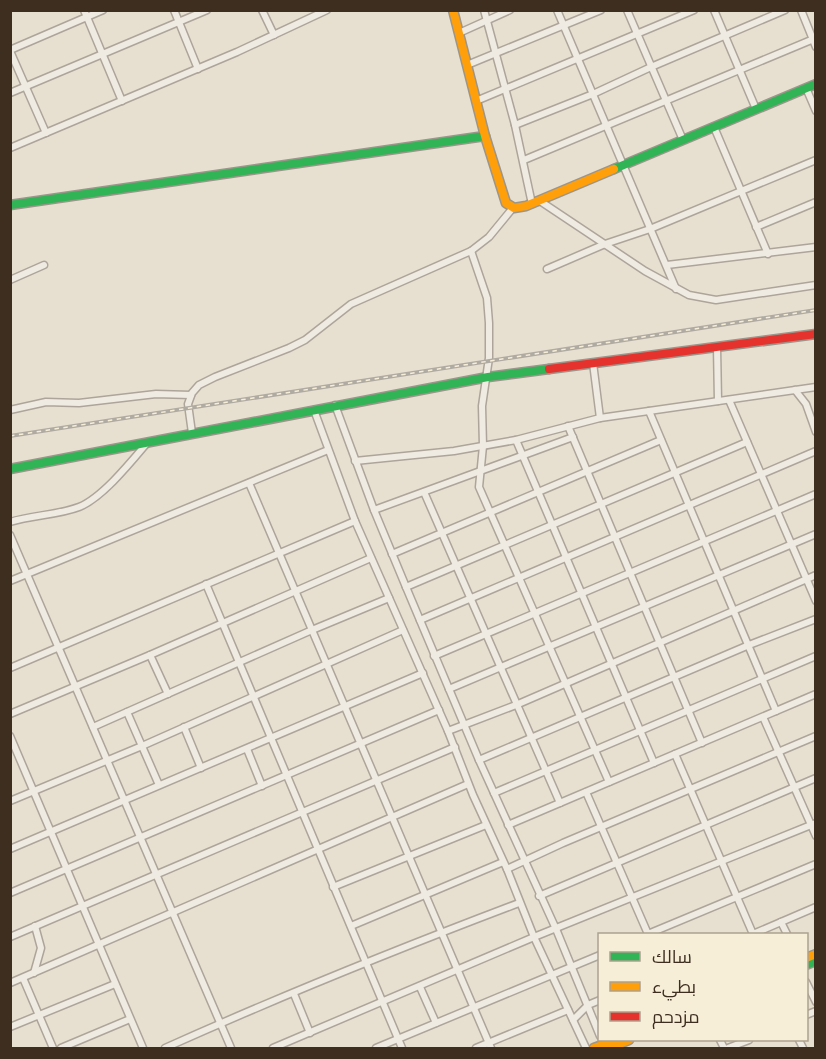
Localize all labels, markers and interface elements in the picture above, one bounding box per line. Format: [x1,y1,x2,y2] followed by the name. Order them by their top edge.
[598,933,808,1041] legend
[652,944,692,969] text: سالك
[652,974,696,1001] text: بطيء
[652,1004,700,1029] text: مزدحم

